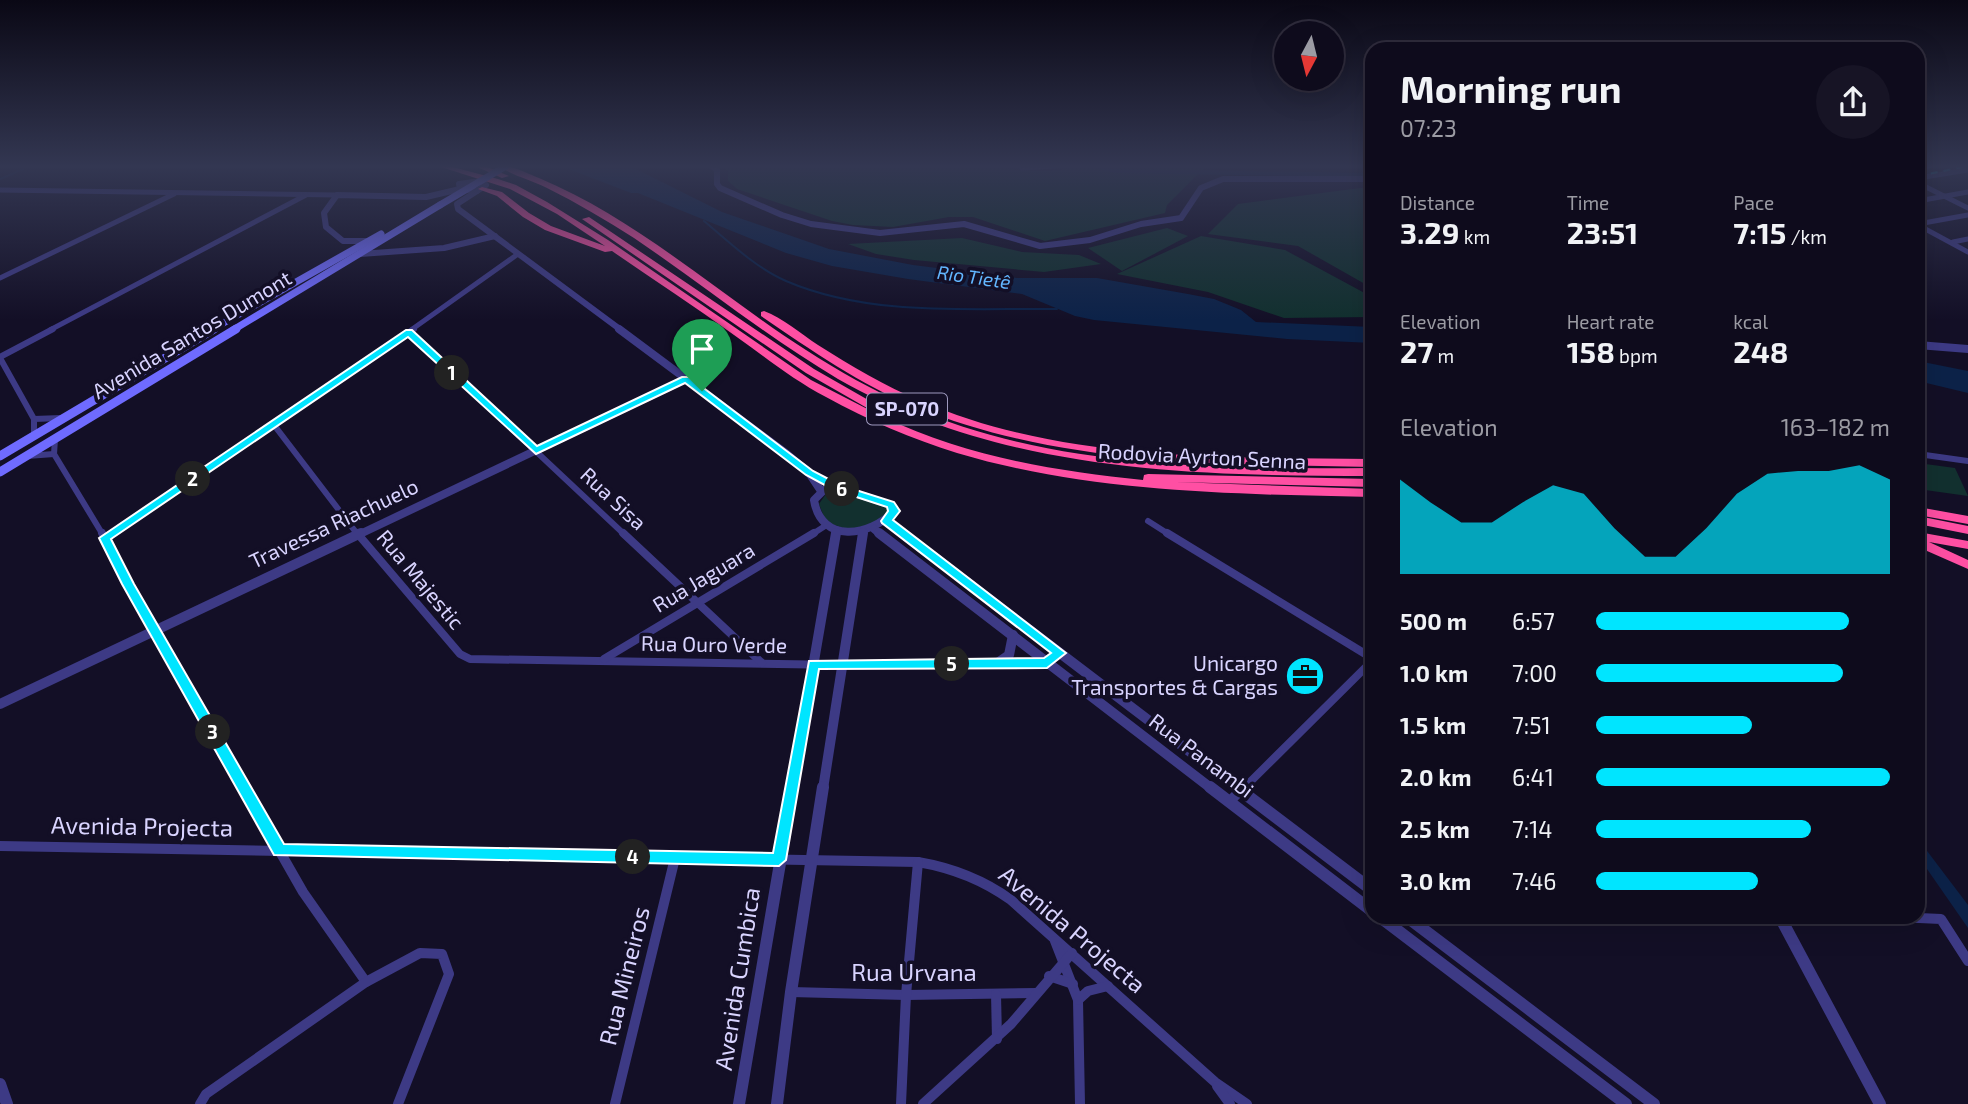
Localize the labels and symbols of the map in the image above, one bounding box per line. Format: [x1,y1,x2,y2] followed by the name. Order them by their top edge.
[1274,21,1344,91] north arrow
[936,260,1012,293] water label: Rio Tietê
[87,264,295,403] street label: Avenida Santos Dumont
[672,319,732,391] pin
[434,356,470,390] pin: 1
[867,394,947,424] road number: SP-070
[1097,438,1307,473] street label: Rodovia Ayrton Senna
[576,461,652,534] street label: Rua Sisa
[176,462,210,496] pin: 2
[824,472,860,506] pin: 6
[245,473,422,573] street label: Travessa Riachuelo
[372,524,470,634] street label: Rua Majestic
[648,536,759,617] street label: Rua Jaguara
[641,630,787,657] street label: Rua Ouro Verde
[934,646,970,682] pin: 5
[1071,650,1278,699] place label: Unicargo Transportes & Cargas
[1284,655,1326,697] office icon: Unicargo Transportes & Cargas
[1145,707,1259,802] street label: Rua Panambi
[196,714,230,750] pin: 3
[51,809,233,842] street label: Avenida Projecta
[616,840,650,874] pin: 4
[994,859,1152,998] street label: Avenida Projecta
[708,885,765,1072] street label: Avenida Cumbica
[592,903,655,1048] street label: Rua Mineiros
[851,957,977,986] street label: Rua Urvana

